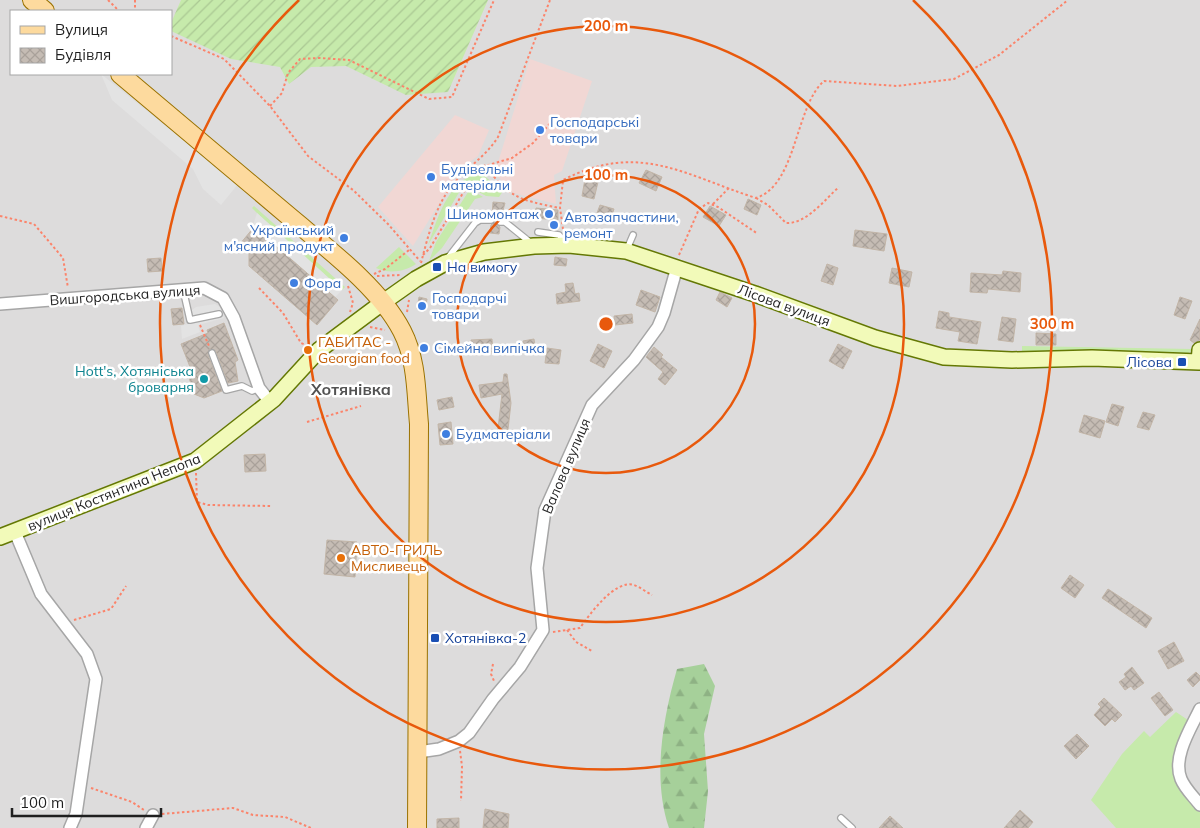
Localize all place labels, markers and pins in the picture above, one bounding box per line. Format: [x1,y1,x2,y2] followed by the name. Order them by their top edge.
[550,113,639,147] place label: Господарські товари
[534,124,546,136] marker: Господарські товари
[441,160,513,194] place label: Будівельні матеріали
[425,171,437,183] marker: Будівельні матеріали
[447,205,540,223] place label: Шиномонтаж
[543,208,555,220] marker: Шиномонтаж
[564,208,679,242] place label: Автозапчастини, ремонт
[548,219,560,231] marker: Автозапчастини, ремонт
[224,221,335,255] place label: Український м'ясний продукт
[338,232,350,244] marker: Український м'ясний продукт
[447,258,518,276] place label: На вимогу
[431,261,443,273] marker: На вимогу
[304,274,341,292] place label: Фора
[288,277,300,289] marker: Фора
[432,289,507,323] place label: Господарчі товари
[416,300,428,312] marker: Господарчі товари
[597,315,615,333] centre of rings
[318,333,410,367] place label: ГАБИТАС - Georgian food
[434,339,545,357] place label: Сімейна випічка
[418,342,430,354] marker: Сімейна випічка
[302,344,314,356] marker: ГАБИТАС - Georgian food
[1126,353,1172,371] place label: Лісова
[1176,356,1188,368] marker: Лісова
[75,362,194,396] place label: Hott's, Хотяніська броварня
[198,373,210,385] marker: Hott's, Хотяніська броварня
[456,425,551,443] place label: Будматеріали
[440,428,452,440] marker: Будматеріали
[351,541,443,575] place label: АВТО-ГРИЛЬ Мисливець
[335,552,347,564] marker: АВТО-ГРИЛЬ Мисливець
[445,629,526,647] place label: Хотянівка-2
[429,632,441,644] marker: Хотянівка-2

